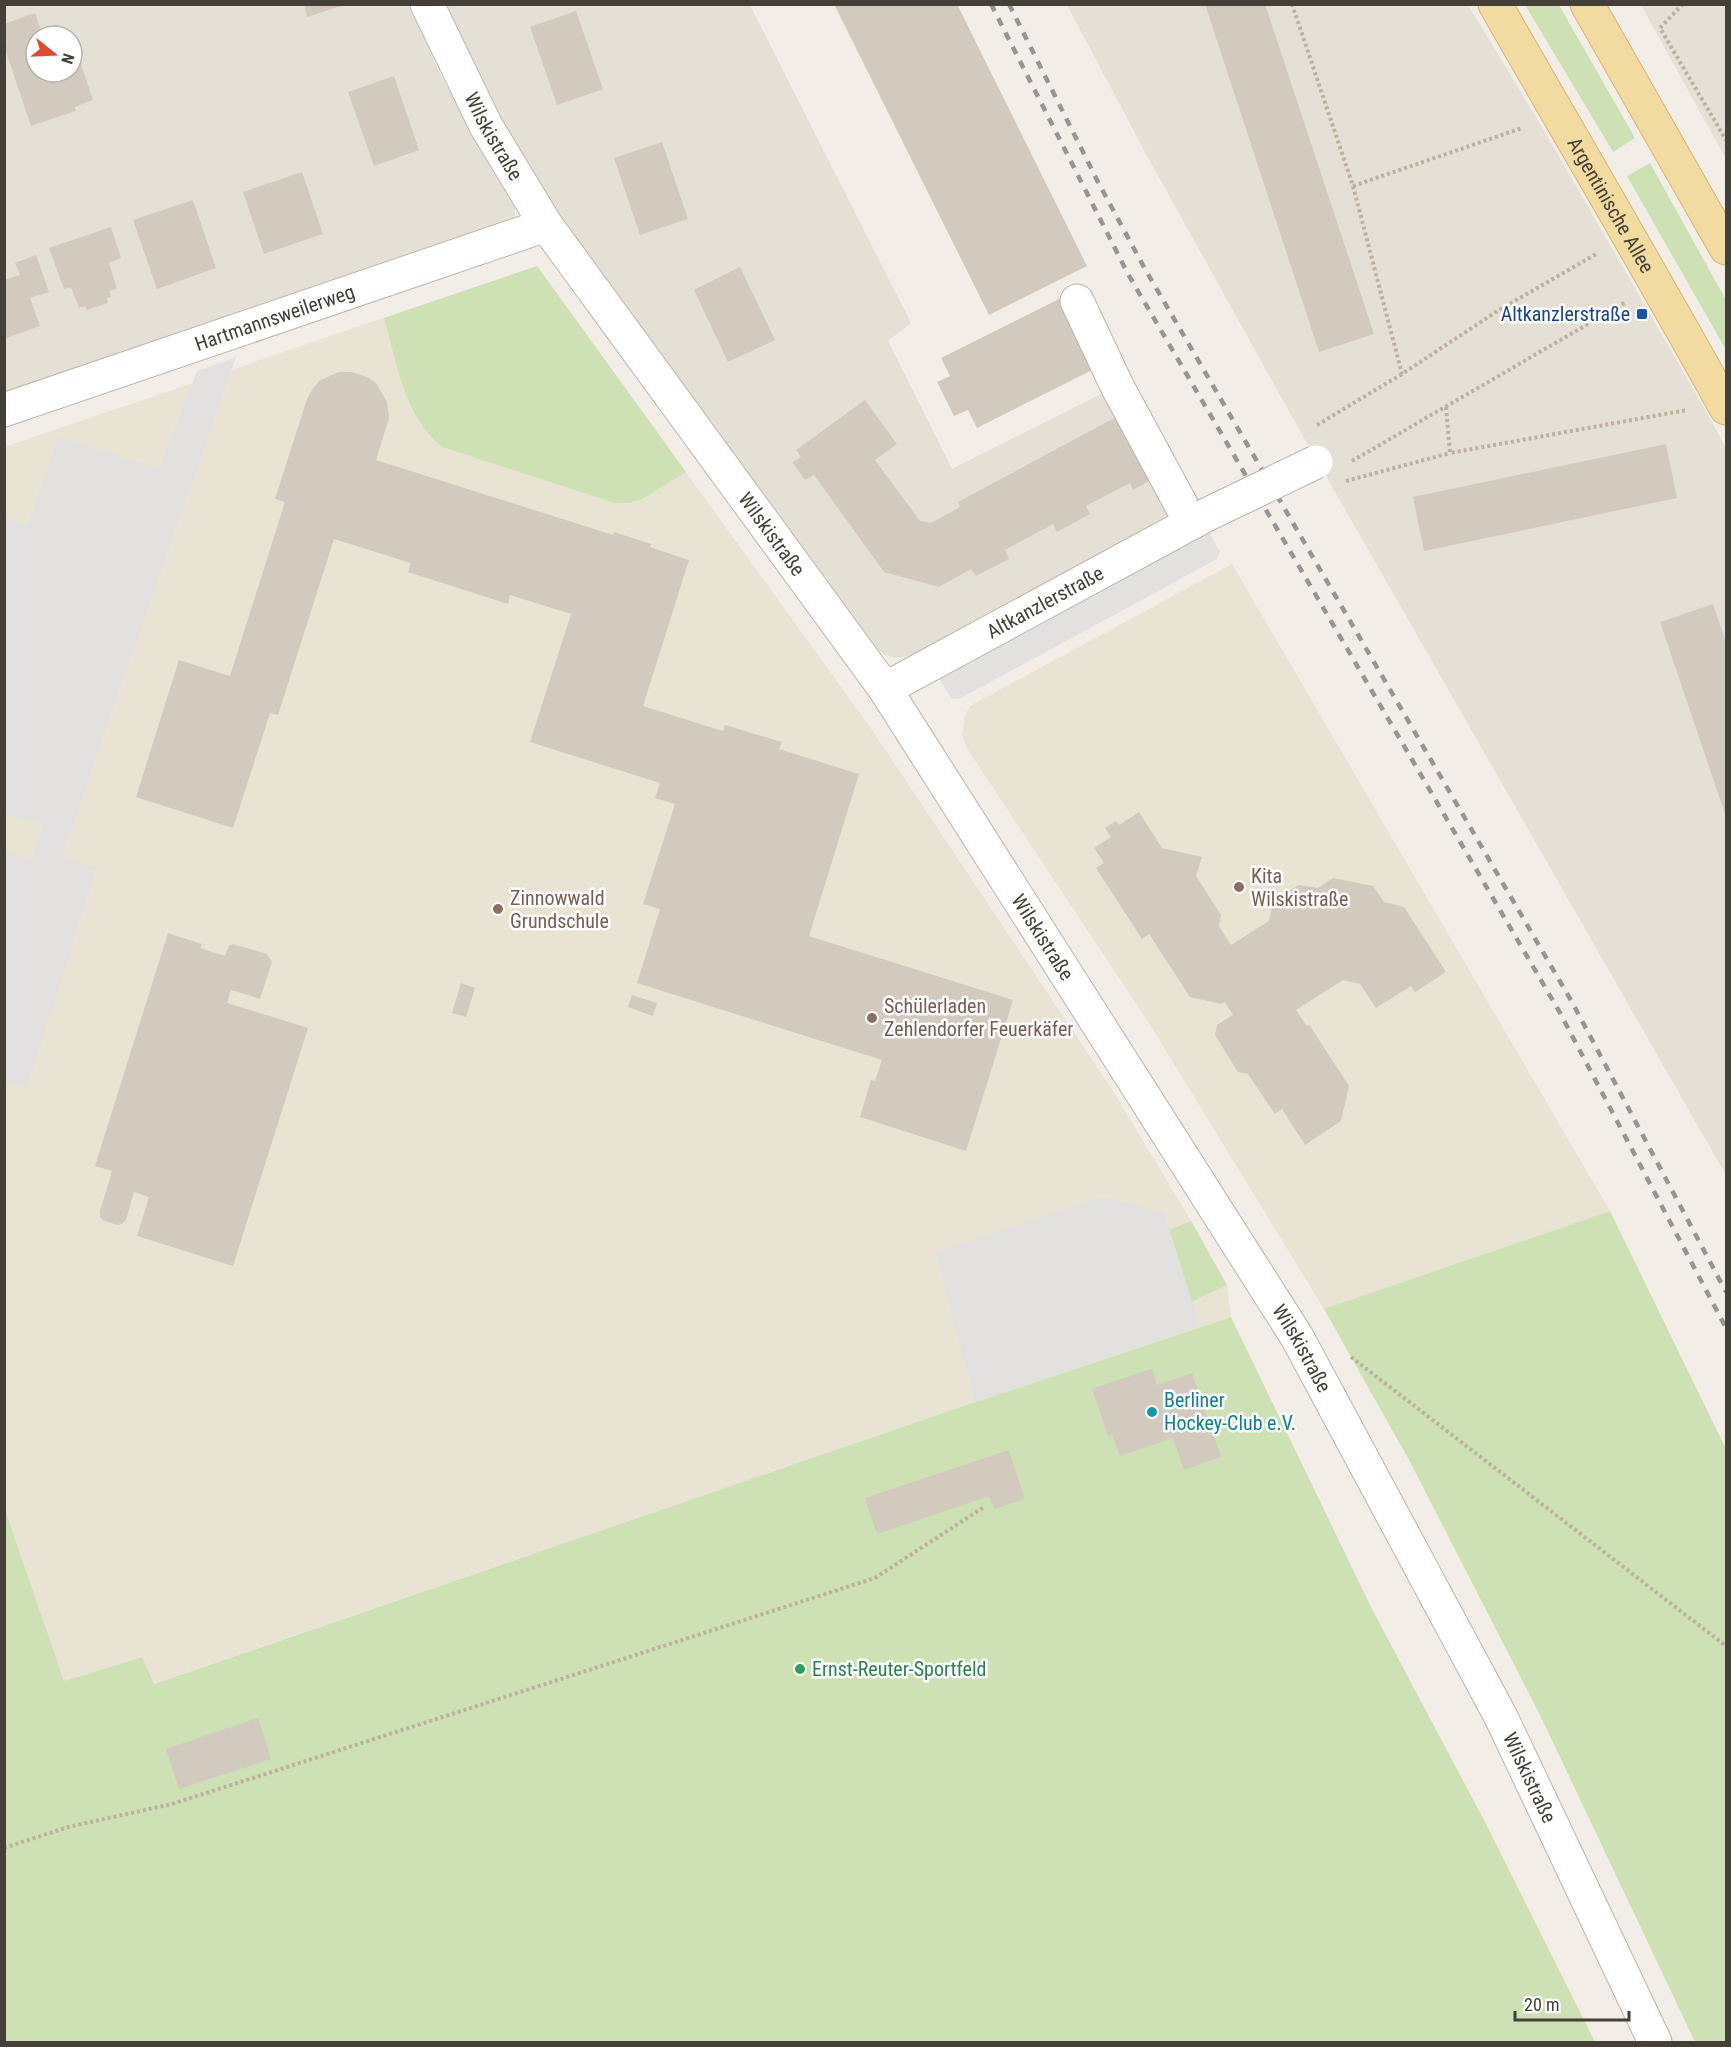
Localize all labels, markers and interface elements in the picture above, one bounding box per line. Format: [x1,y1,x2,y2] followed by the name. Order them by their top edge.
[24,24,84,84] north arrow
[57,51,78,66] text: N
[459,88,528,185] street label: Wilskistraße
[1562,133,1659,277] street label: Argentinische Allee
[192,279,358,356] street label: Hartmannsweilerweg
[1501,302,1630,326] place label: Altkanzlerstraße
[1635,307,1649,321] marker: Altkanzlerstraße
[733,488,810,580] street label: Wilskistraße
[982,561,1108,644] street label: Altkanzlerstraße
[1251,864,1348,911] place label: Kita Wilskistraße
[1232,880,1246,894] marker: Kita Wilskistraße
[510,886,609,933] place label: Zinnowwald Grundschule
[1007,890,1079,985] street label: Wilskistraße
[491,902,505,916] marker: Zinnowwald Grundschule
[884,994,1073,1041] place label: Schülerladen Zehlendorfer Feuerkäfer
[865,1011,879,1025] marker: Schülerladen Zehlendorfer Feuerkäfer
[1267,1300,1336,1396] street label: Wilskistraße
[1164,1388,1296,1435] place label: Berliner Hockey-Club e.V.
[1145,1405,1159,1419] marker: Berliner Hockey-Club e.V.
[812,1657,986,1681] place label: Ernst-Reuter-Sportfeld
[793,1662,807,1676] marker: Ernst-Reuter-Sportfeld
[1498,1728,1561,1827] street label: Wilskistraße
[1515,1984,1629,2022] scale bar
[1524,1994,1559,2015] text: 20 m

